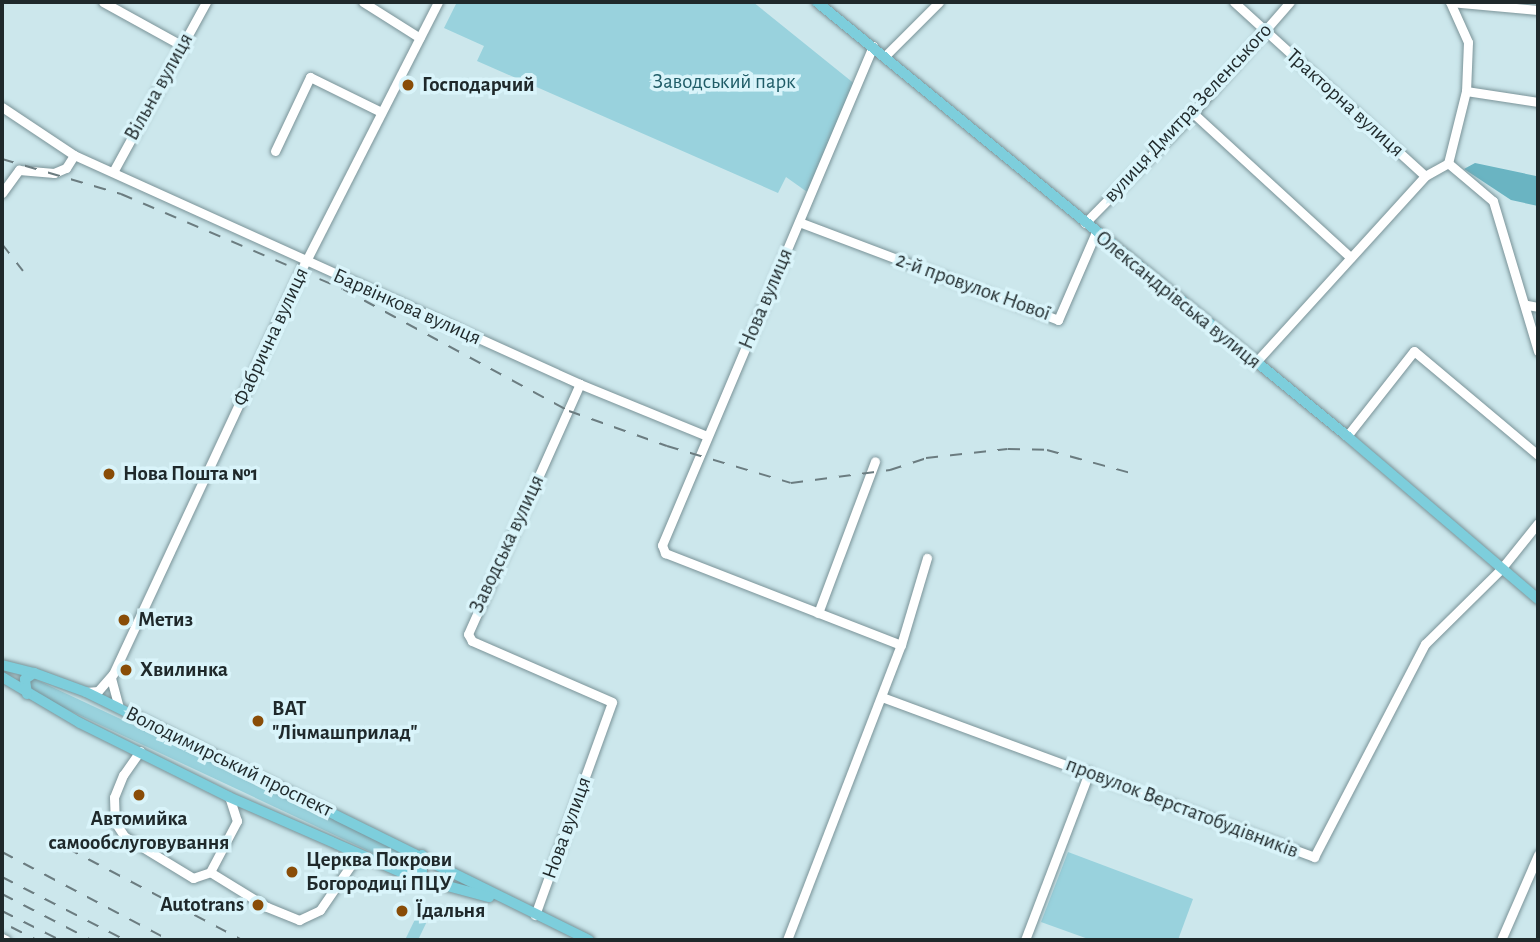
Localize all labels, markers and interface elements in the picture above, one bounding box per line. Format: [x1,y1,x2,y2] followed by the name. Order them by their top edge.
[1098,18,1278,208] street label: вулиця Дмитра Зеленського
[119,29,199,145] street label: Вільна вулиця
[1281,43,1409,163] street label: Тракторна вулиця
[652,69,796,95] park label: Заводський парк
[422,72,535,98] place label: Господарчий
[400,77,416,93] marker: Господарчий
[1090,225,1266,375] street label: Олександрівська вулиця
[734,245,798,353] street label: Нова вулиця
[892,247,1054,327] street label: 2-й провулок Нової
[228,263,314,411] street label: Фабрична вулиця
[329,263,485,351] street label: Барвінкова вулиця
[123,461,258,487] place label: Нова Пошта №1
[101,466,117,482] marker: Нова Пошта №1
[464,471,550,617] street label: Заводська вулиця
[138,607,193,633] place label: Метиз
[116,612,132,628] marker: Метиз
[140,657,228,683] place label: Хвилинка
[118,662,134,678] marker: Хвилинка
[272,696,418,746] place label: ВАТ "Лічмашприлад"
[121,701,337,823] street label: Володимирський проспект
[250,713,266,729] marker: ВАТ "Лічмашприлад"
[1062,752,1302,864] street label: провулок Верстатобудівників
[537,773,597,883] street label: Нова вулиця
[131,787,147,803] marker: Автомийка самообслуговування
[48,806,230,856] place label: Автомийка самообслуговування
[306,847,452,897] place label: Церква Покрови Богородиці ПЦУ
[284,864,300,880] marker: Церква Покрови Богородиці ПЦУ
[160,892,244,918] place label: Autotrans
[250,897,266,913] marker: Autotrans
[416,898,485,924] place label: Їдальня
[394,903,410,919] marker: Їдальня

